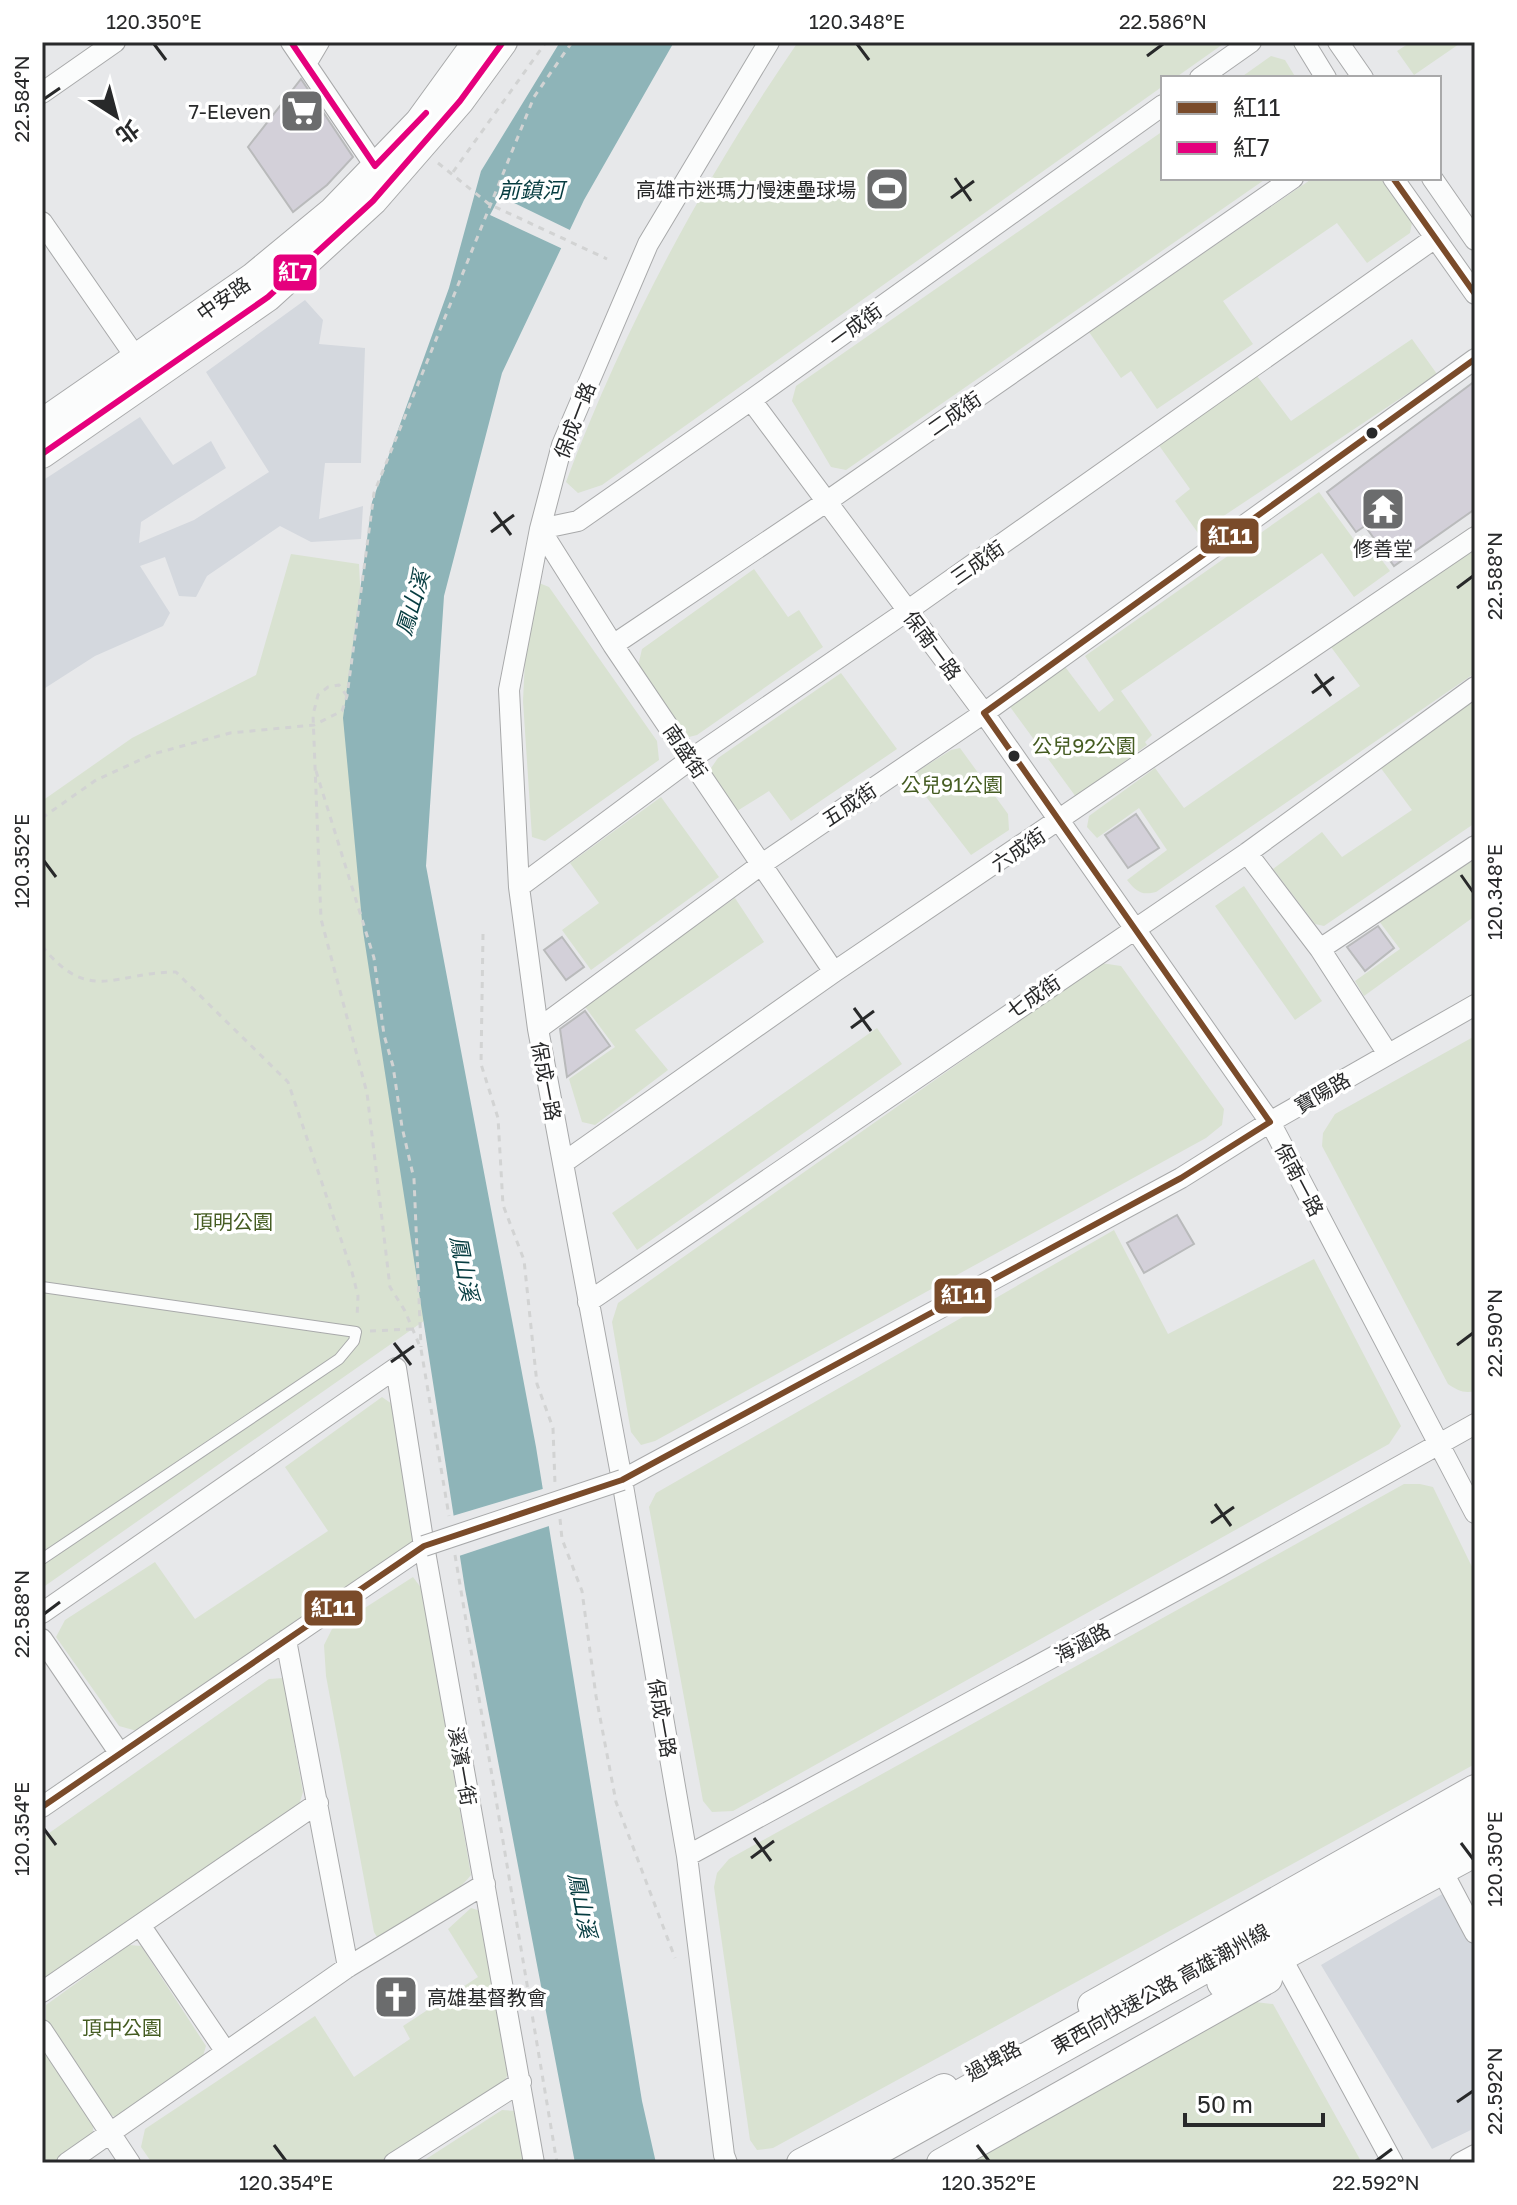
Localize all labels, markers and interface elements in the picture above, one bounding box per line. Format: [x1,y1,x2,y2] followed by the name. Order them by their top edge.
[106,9,202,33] text: 120.350°E
[809,9,905,33] text: 120.348°E
[1119,9,1207,33] text: 22.586°N
[9,55,33,143] text: 22.584°N
[76,76,156,156] north arrow
[1161,76,1441,180] legend
[278,87,326,135] supermarket icon: 7-Eleven
[1233,92,1280,121] text: 紅11
[189,99,271,123] place label: 7-Eleven
[111,115,145,150] text: 北
[1233,132,1270,161] text: 紅7
[863,165,911,213] sports icon: 高雄市迷瑪力慢速壘球場
[498,176,568,203] water label: 前鎮河
[636,177,856,201] place label: 高雄市迷瑪力慢速壘球場
[272,253,318,292] line badge: 紅7
[278,258,312,285] text: 紅7
[192,271,254,325] street label: 中安路
[824,298,886,352] street label: 一成街
[548,378,600,462] street label: 保成一路
[923,386,985,440] street label: 二成街
[1364,425,1380,441] unlabelled marker
[1359,485,1407,533] temple icon: 修善堂
[1199,517,1260,555] line badge: 紅11
[1208,522,1252,549] text: 紅11
[1482,532,1506,620] text: 22.588°N
[946,535,1008,589] street label: 三成街
[1353,536,1413,560] place label: 修善堂
[389,565,435,639] water label: 鳳山溪
[899,606,967,684] street label: 保南一路
[659,719,713,783] street label: 南盛街
[1032,733,1136,757] park label: 公兒92公園
[1006,748,1022,764] unlabelled marker
[901,772,1003,796] park label: 公兒91公園
[817,777,881,831] street label: 五成街
[9,814,33,908] text: 120.352°E
[986,822,1050,876] street label: 六成街
[1482,844,1506,940] text: 120.348°E
[1001,969,1065,1023] street label: 七成街
[528,1039,566,1123] street label: 保成一路
[1290,1067,1354,1117] street label: 寶陽路
[1271,1138,1329,1220] street label: 保南一路
[193,1209,273,1233] park label: 頂明公園
[445,1233,485,1306] water label: 鳳山溪
[933,1277,993,1315] line badge: 紅11
[941,1281,985,1308] text: 紅11
[1482,1289,1506,1377] text: 22.590°N
[9,1570,33,1658] text: 22.588°N
[303,1589,364,1627] line badge: 紅11
[311,1594,355,1621] text: 紅11
[1050,1617,1114,1667] street label: 海涵路
[644,1677,682,1759] street label: 保成一路
[444,1725,482,1807] street label: 溪濱一街
[9,1782,33,1876] text: 120.354°E
[1482,1811,1506,1907] text: 120.350°E
[563,1870,603,1943] water label: 鳳山溪
[1047,1918,1273,2058] street label: 東西向快速公路 高雄潮州線
[372,1973,420,2021] church icon: 高雄基督教會
[427,1985,547,2009] place label: 高雄基督教會
[82,2015,162,2039] park label: 頂中公園
[961,2035,1025,2085] street label: 過埤路
[1482,2047,1506,2135] text: 22.592°N
[1185,2077,1323,2127] scale bar
[1197,2089,1253,2118] text: 50 m
[239,2170,333,2194] text: 120.354°E
[942,2170,1036,2194] text: 120.352°E
[1332,2170,1420,2194] text: 22.592°N

